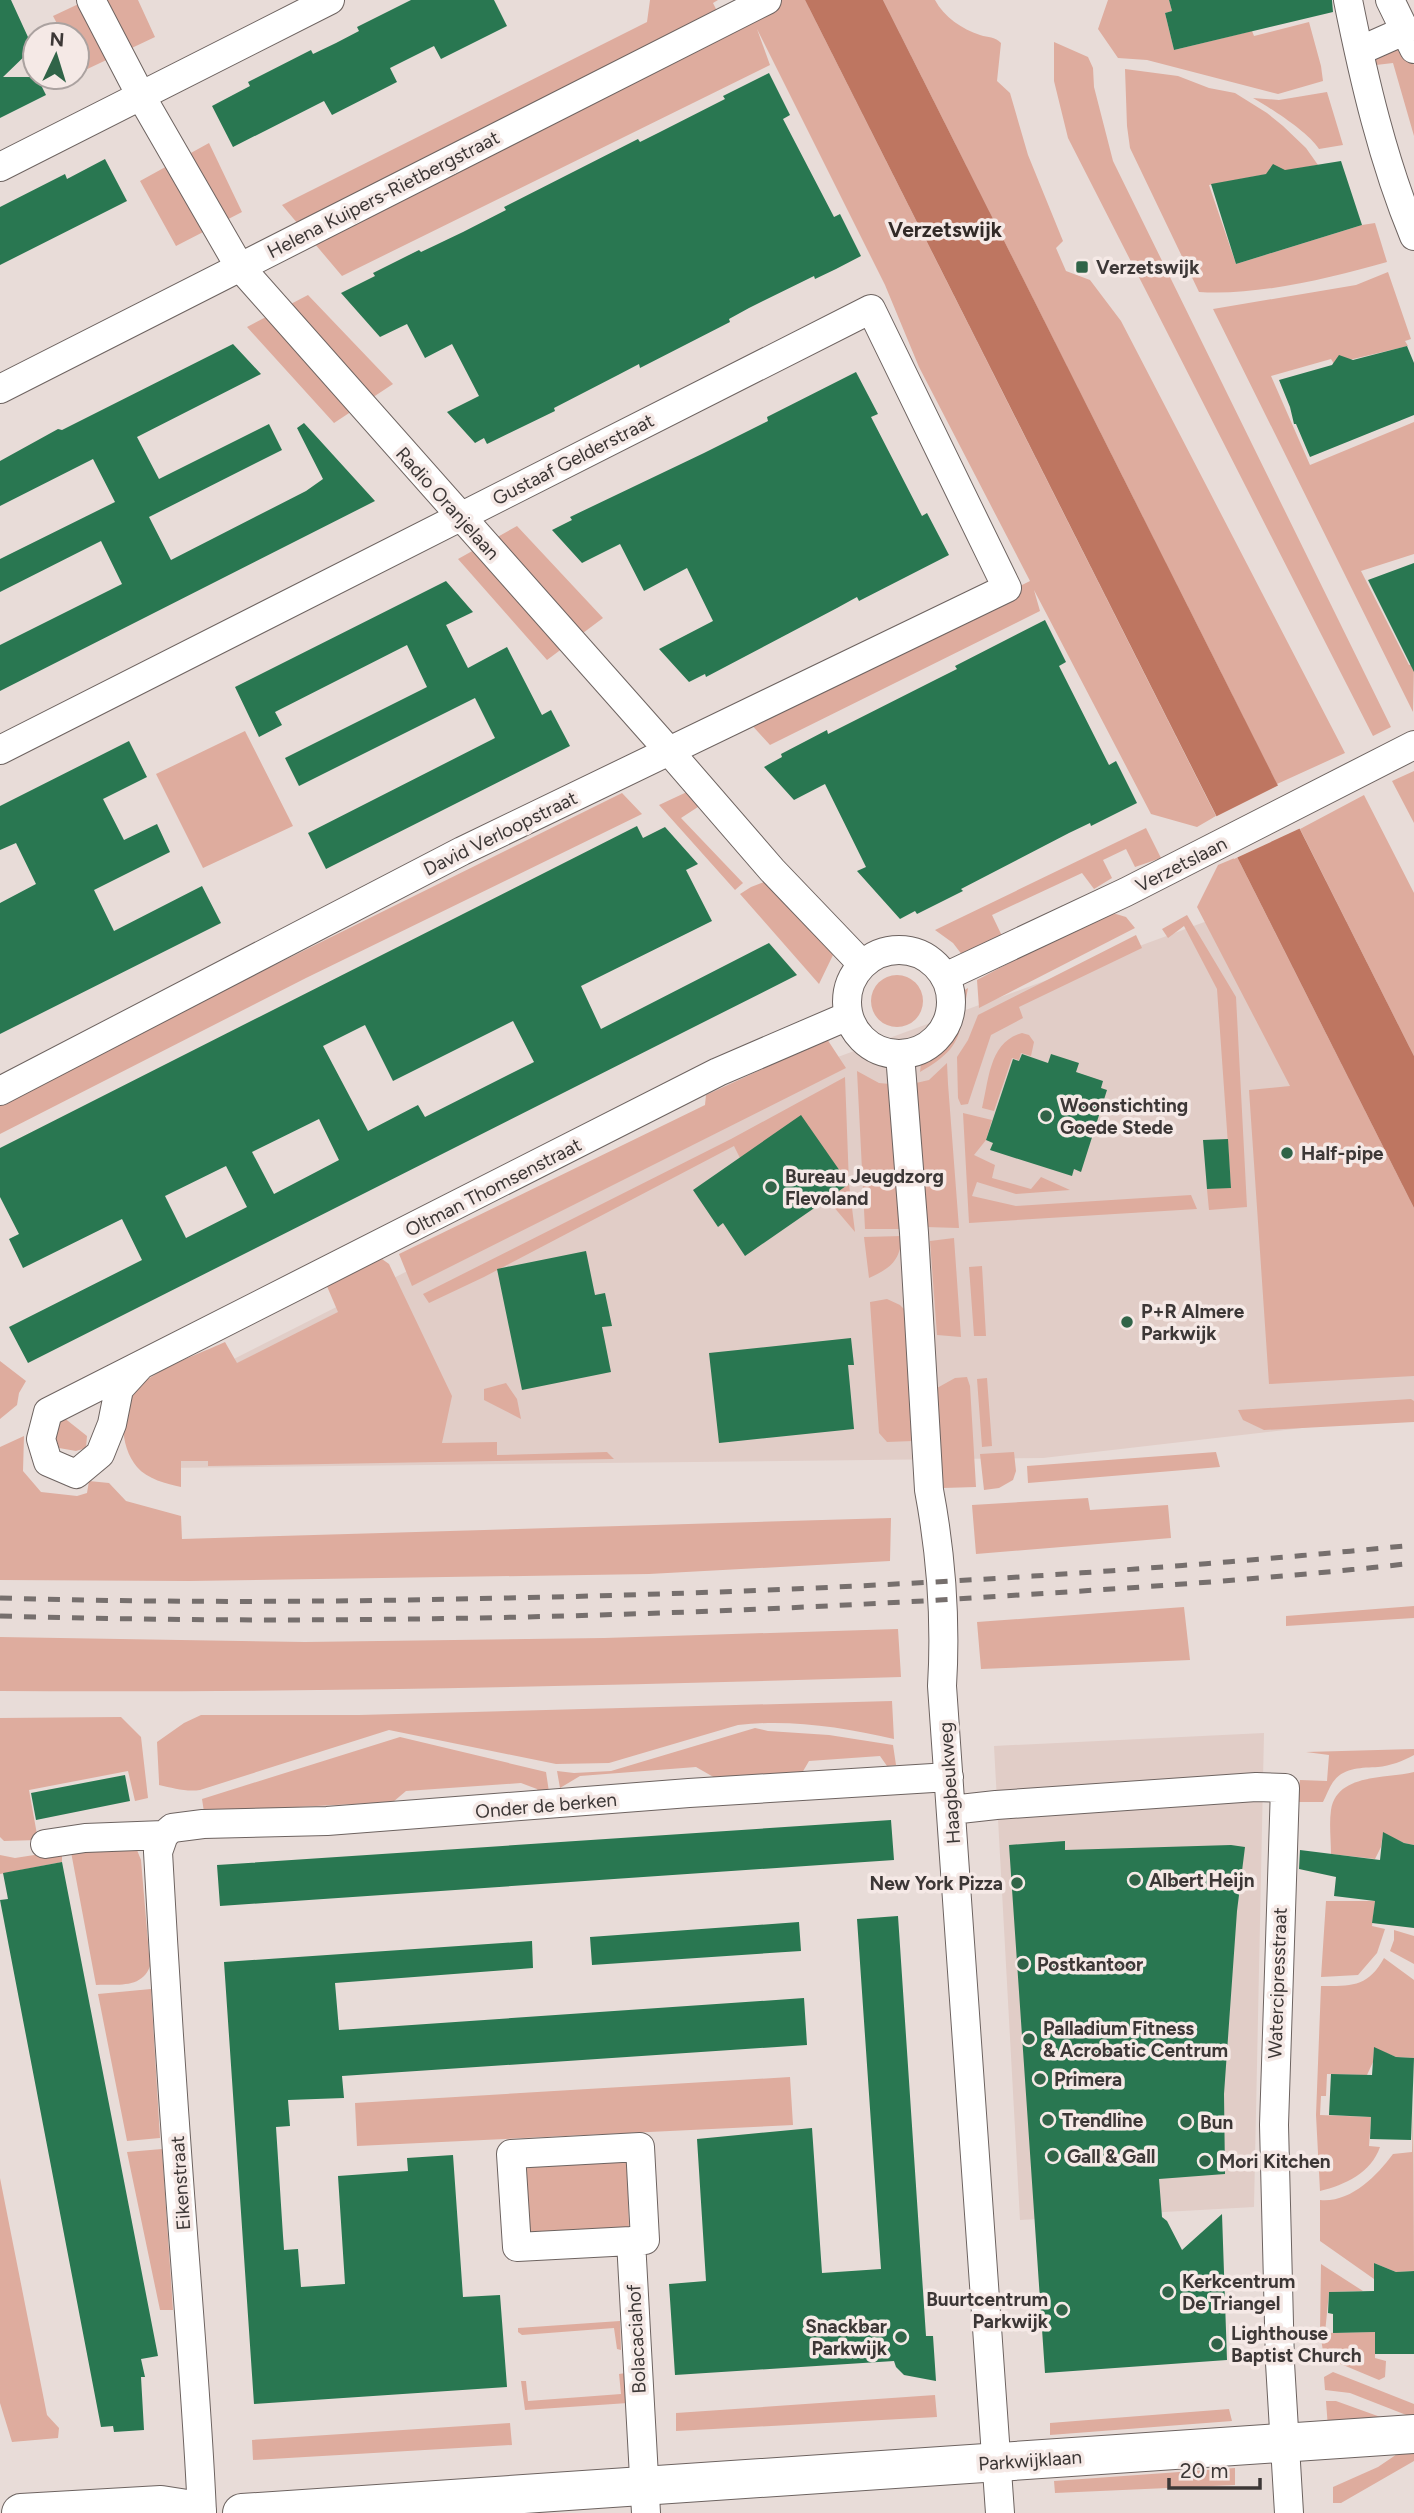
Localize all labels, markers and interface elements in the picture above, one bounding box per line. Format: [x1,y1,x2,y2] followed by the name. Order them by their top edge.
[21,21,91,91] north arrow
[49,28,65,52] text: N
[263,126,503,263] street label: Helena Kuipers-Rietbergstraat
[888,217,1003,242] district label: Verzetswijk
[1096,256,1200,279] place label: Verzetswijk
[1074,259,1090,275] marker: Verzetswijk
[489,409,658,510] street label: Gustaaf Gelderstraat
[391,442,504,565] street label: Radio Oranjelaan
[419,786,581,881] street label: David Verloopstraat
[1132,832,1231,897] street label: Verzetslaan
[1060,1094,1188,1139] place label: Woonstichting Goede Stede
[1038,1108,1054,1124] marker: Woonstichting Goede Stede
[401,1133,585,1242] street label: Oltman Thomsenstraat
[1301,1142,1384,1165] place label: Half-pipe
[1279,1145,1295,1161] marker: Half-pipe
[785,1165,944,1210] place label: Bureau Jeugdzorg Flevoland
[763,1179,779,1195] marker: Bureau Jeugdzorg Flevoland
[1141,1300,1245,1345] place label: P+R Almere Parkwijk
[1119,1314,1135,1330] marker: P+R Almere Parkwijk
[934,1721,965,1845] street label: Haagbeukweg
[474,1788,618,1823] street label: Onder de berken
[1149,1869,1255,1892] place label: Albert Heijn
[869,1872,1003,1895] place label: New York Pizza
[1127,1872,1143,1888] marker: Albert Heijn
[1009,1875,1025,1891] marker: New York Pizza
[1263,1907,1292,2059] street label: Watercipresstraat
[1037,1953,1143,1976] place label: Postkantoor
[1015,1956,1031,1972] marker: Postkantoor
[1043,2017,1228,2062] place label: Palladium Fitness & Acrobatic Centrum
[1021,2031,1037,2047] marker: Palladium Fitness & Acrobatic Centrum
[1054,2068,1122,2091] place label: Primera
[1032,2071,1048,2087] marker: Primera
[1062,2109,1144,2132] place label: Trendline
[1200,2111,1233,2134] place label: Bun
[1040,2112,1056,2128] marker: Trendline
[1178,2114,1194,2130] marker: Bun
[166,2135,195,2231] street label: Eikenstraat
[1067,2145,1156,2168] place label: Gall & Gall
[1045,2148,1061,2164] marker: Gall & Gall
[1219,2150,1331,2173] place label: Mori Kitchen
[1197,2153,1213,2169] marker: Mori Kitchen
[1182,2270,1295,2315] place label: Kerkcentrum De Triangel
[622,2284,651,2394] street label: Bolacaciahof
[1160,2284,1176,2300] marker: Kerkcentrum De Triangel
[926,2288,1049,2333] place label: Buurtcentrum Parkwijk
[1054,2302,1070,2318] marker: Buurtcentrum Parkwijk
[805,2315,888,2360] place label: Snackbar Parkwijk
[1231,2322,1362,2367] place label: Lighthouse Baptist Church
[893,2329,909,2345] marker: Snackbar Parkwijk
[1209,2336,1225,2352] marker: Lighthouse Baptist Church
[977,2445,1083,2476] street label: Parkwijklaan
[1169,2446,1260,2490] scale bar
[1180,2458,1228,2483] text: 20 m

